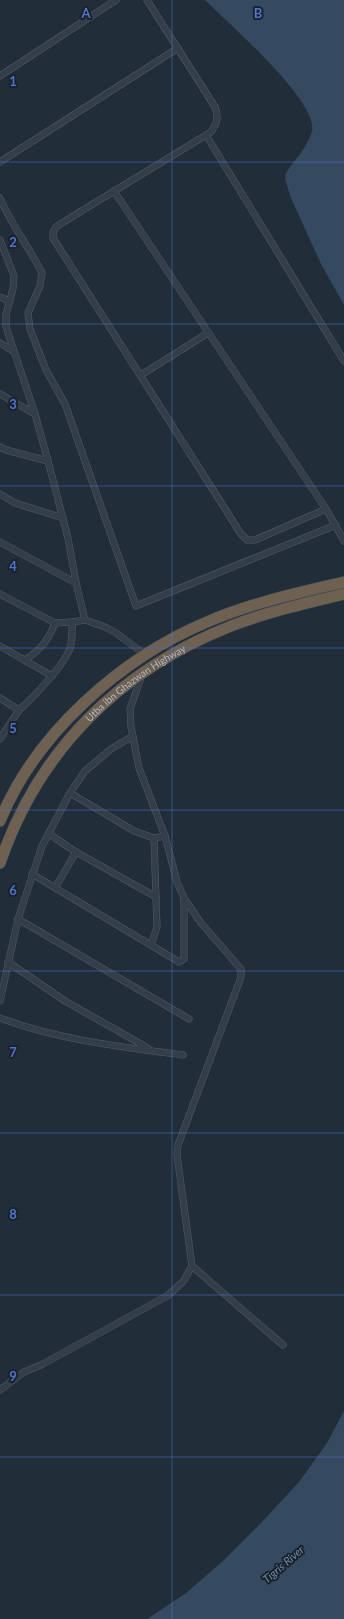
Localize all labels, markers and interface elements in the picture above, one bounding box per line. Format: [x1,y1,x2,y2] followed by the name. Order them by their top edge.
[80,5,91,21] text: A
[254,5,263,21] text: B
[9,73,17,89] text: 1
[9,234,17,250] text: 2
[9,396,17,412] text: 3
[9,558,17,574] text: 4
[83,642,188,724] street label: Utba ibn Ghazwan Highway
[9,720,17,736] text: 5
[9,882,17,898] text: 6
[9,1044,17,1060] text: 7
[9,1206,17,1222] text: 8
[9,1368,17,1384] text: 9
[260,1542,306,1585] water label: Tigris River

